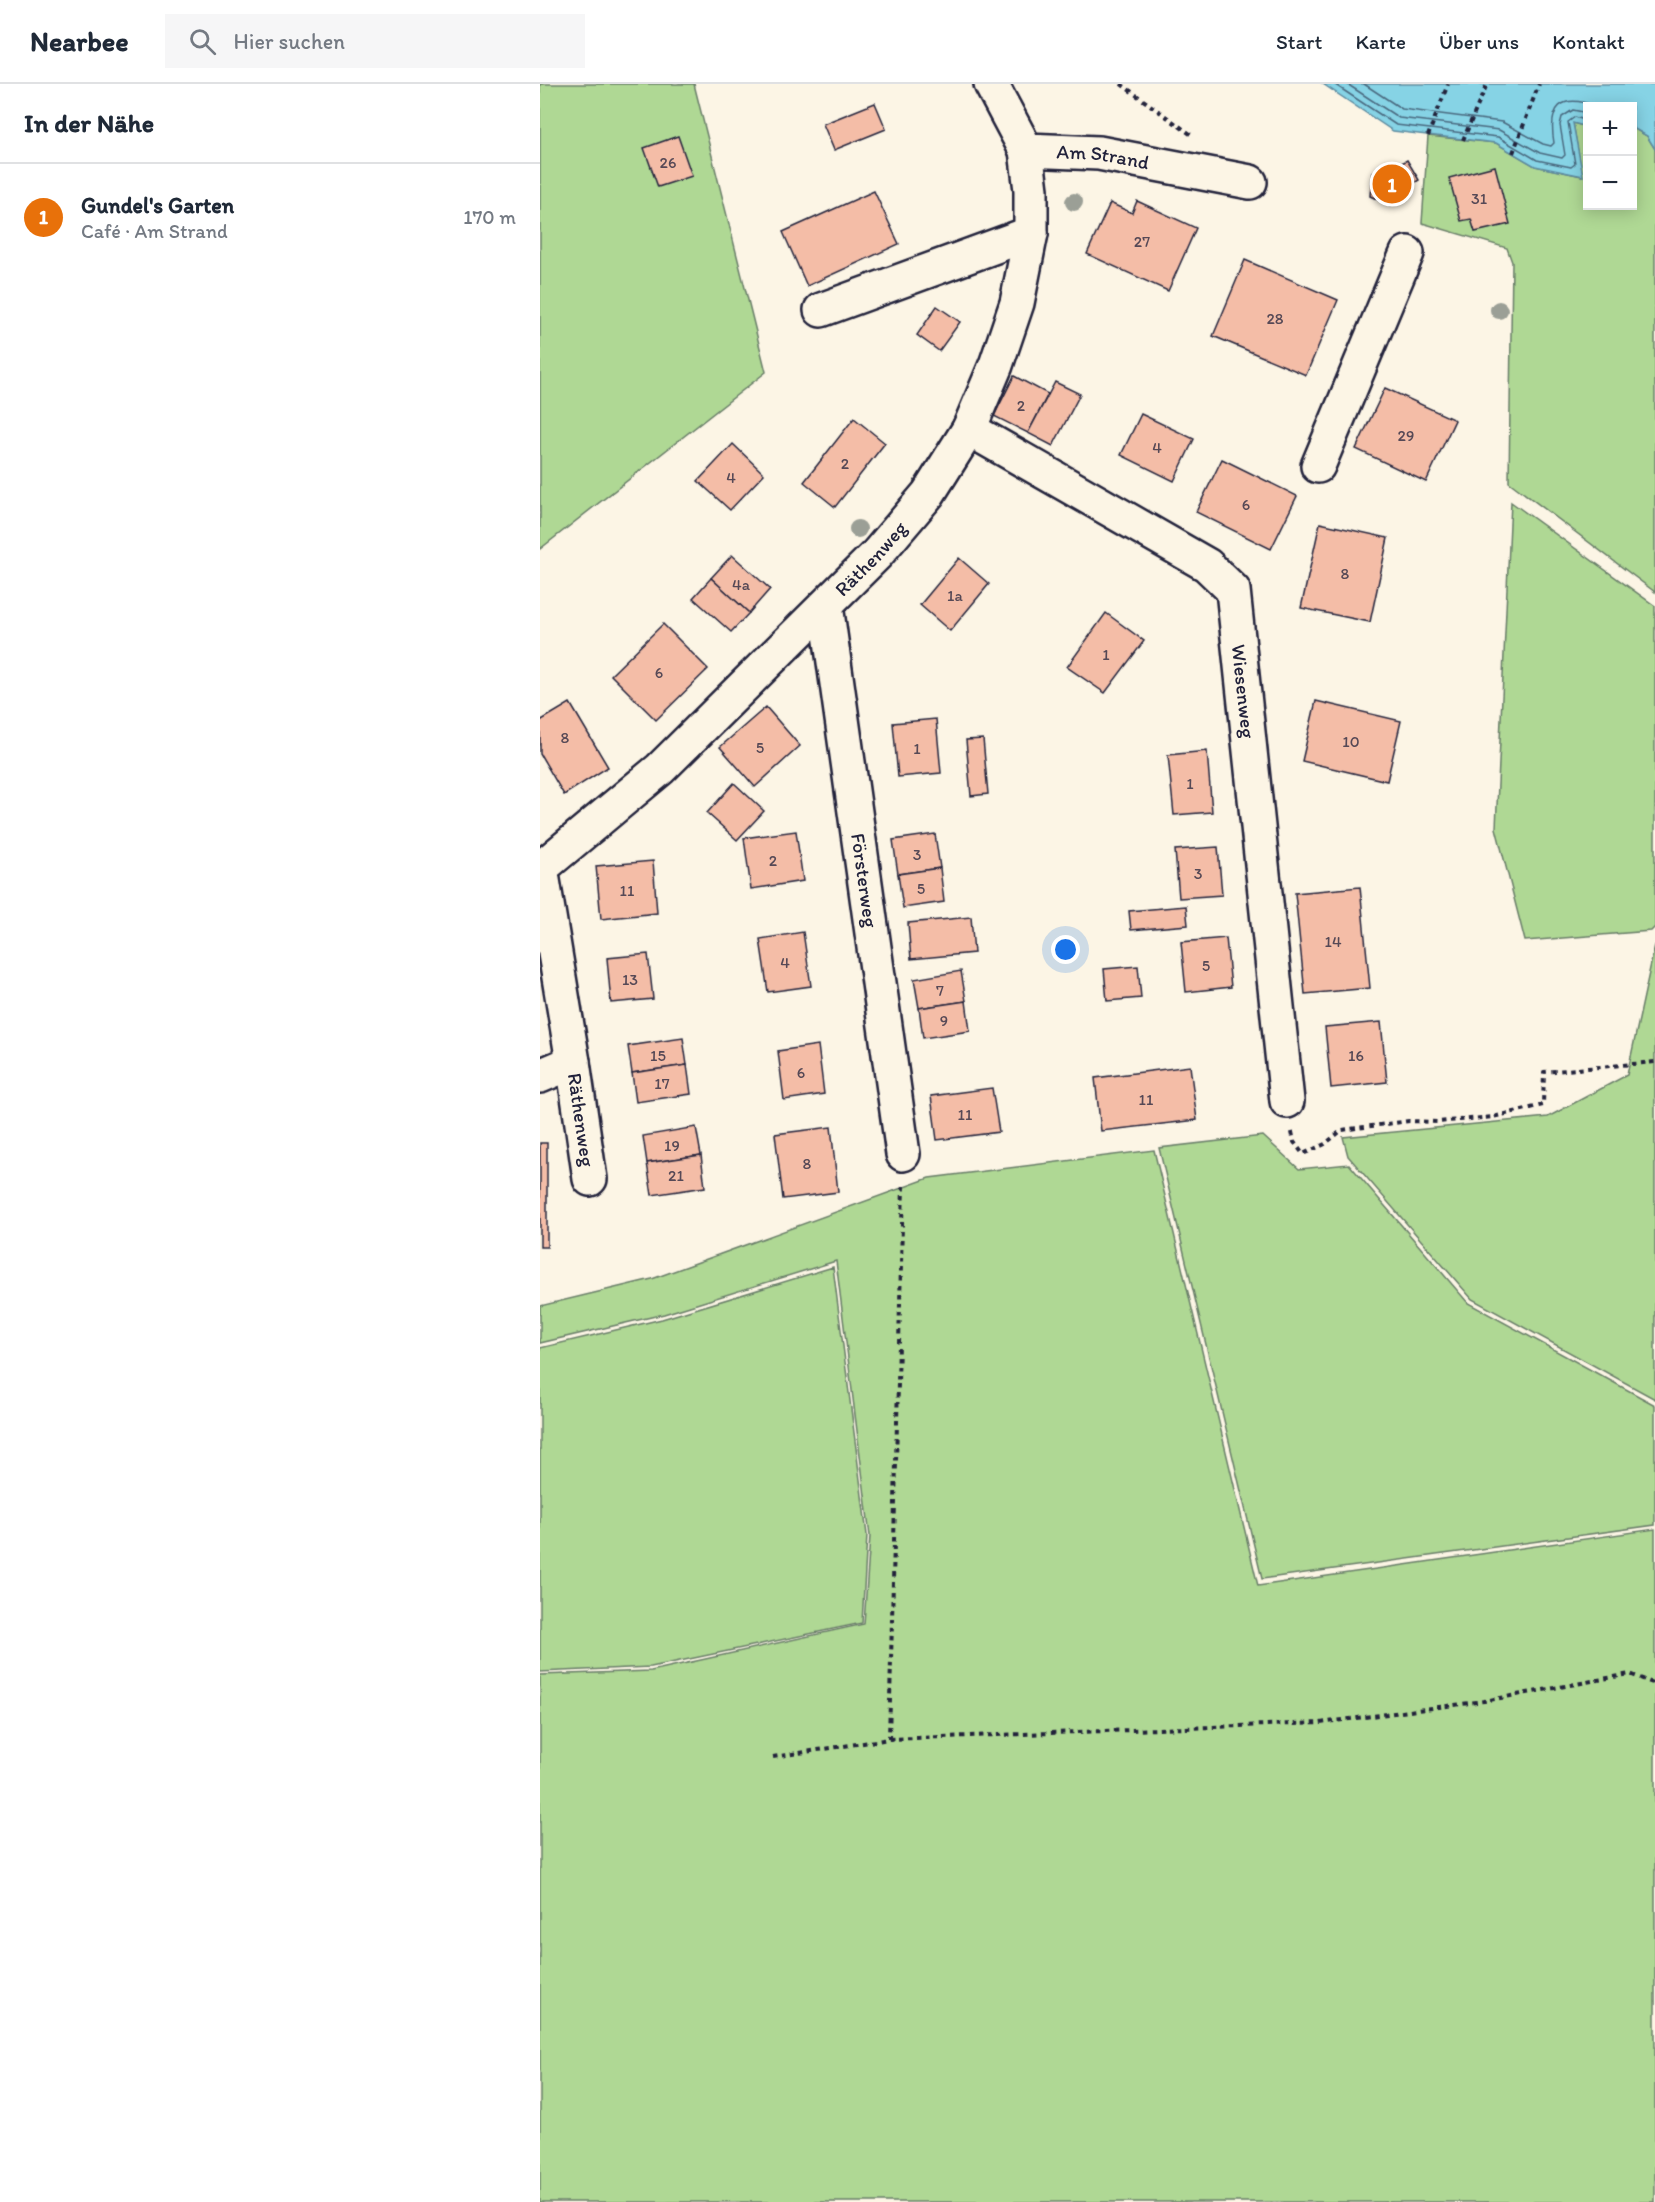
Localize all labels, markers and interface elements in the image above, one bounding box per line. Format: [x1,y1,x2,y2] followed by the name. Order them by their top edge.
[165,14,585,68] search box
[30,24,129,58] text: Nearbee
[186,25,219,58] icon: search
[234,28,345,55] text: Hier suchen
[1276,29,1322,54] text: Start
[1355,29,1406,54] text: Karte
[1439,29,1519,54] text: Über uns
[1552,29,1625,54] text: Kontakt
[1583,102,1637,210] map controls
[1583,102,1637,156] button: +
[24,107,154,139] text: In der Nähe
[1056,139,1152,174] street label: Am Strand
[660,153,676,172] house number: 26
[1583,156,1637,210] button: −
[1372,162,1412,206] pin: 1
[1471,189,1488,208] house number: 31
[81,192,234,219] text: Gundel's Garten
[39,205,48,229] text: 1
[463,205,516,229] text: 170 m
[81,219,228,243] text: Café · Am Strand
[1134,232,1150,251] house number: 27
[1266,309,1284,328] house number: 28
[1017,396,1026,415] house number: 2
[1398,426,1414,445] house number: 29
[1152,438,1162,457] house number: 4
[841,454,850,473] house number: 2
[726,468,736,487] house number: 4
[1242,495,1250,514] house number: 6
[830,515,912,601] street label: Räthenweg
[1341,564,1350,583] house number: 8
[732,575,751,594] house number: 4a
[947,586,964,605] house number: 1a
[1227,643,1261,740] street label: Wiesenweg
[1102,645,1110,664] house number: 1
[655,663,663,682] house number: 6
[561,728,570,747] house number: 8
[1342,732,1360,751] house number: 10
[756,738,764,757] house number: 5
[913,739,921,758] house number: 1
[1186,774,1194,793] house number: 1
[846,832,883,930] street label: Försterweg
[913,845,922,864] house number: 3
[769,851,778,870] house number: 2
[1194,864,1203,883] house number: 3
[917,879,925,898] house number: 5
[620,881,635,900] house number: 11
[1324,932,1342,951] house number: 14
[1051,935,1080,964] your location
[780,953,790,972] house number: 4
[1202,956,1210,975] house number: 5
[622,970,638,989] house number: 13
[936,981,944,1000] house number: 7
[940,1011,948,1030] house number: 9
[650,1046,666,1065] house number: 15
[1348,1046,1364,1065] house number: 16
[797,1063,805,1082] house number: 6
[563,1071,600,1169] street label: Räthenweg
[654,1074,670,1093] house number: 17
[1139,1090,1154,1109] house number: 11
[958,1105,973,1124] house number: 11
[664,1136,680,1155] house number: 19
[803,1154,812,1173] house number: 8
[668,1166,684,1185] house number: 21

